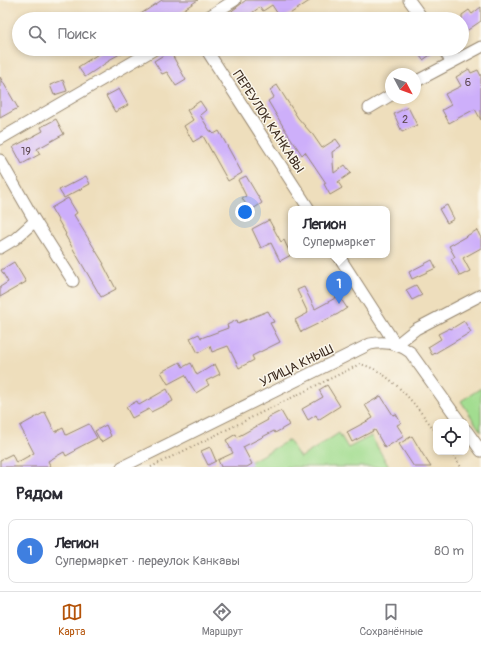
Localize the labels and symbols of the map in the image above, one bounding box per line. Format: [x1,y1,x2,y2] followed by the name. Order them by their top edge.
[229,67,307,176] street label: ПЕРЕУЛОК КАНКАВЫ
[385,68,421,104] north arrow
[465,76,471,89] house number: 6
[402,113,408,126] house number: 2
[21,145,31,158] house number: 19
[235,202,255,222] your location
[326,271,352,304] pin: 1
[257,341,336,391] street label: УЛИЦА КНЫШ

